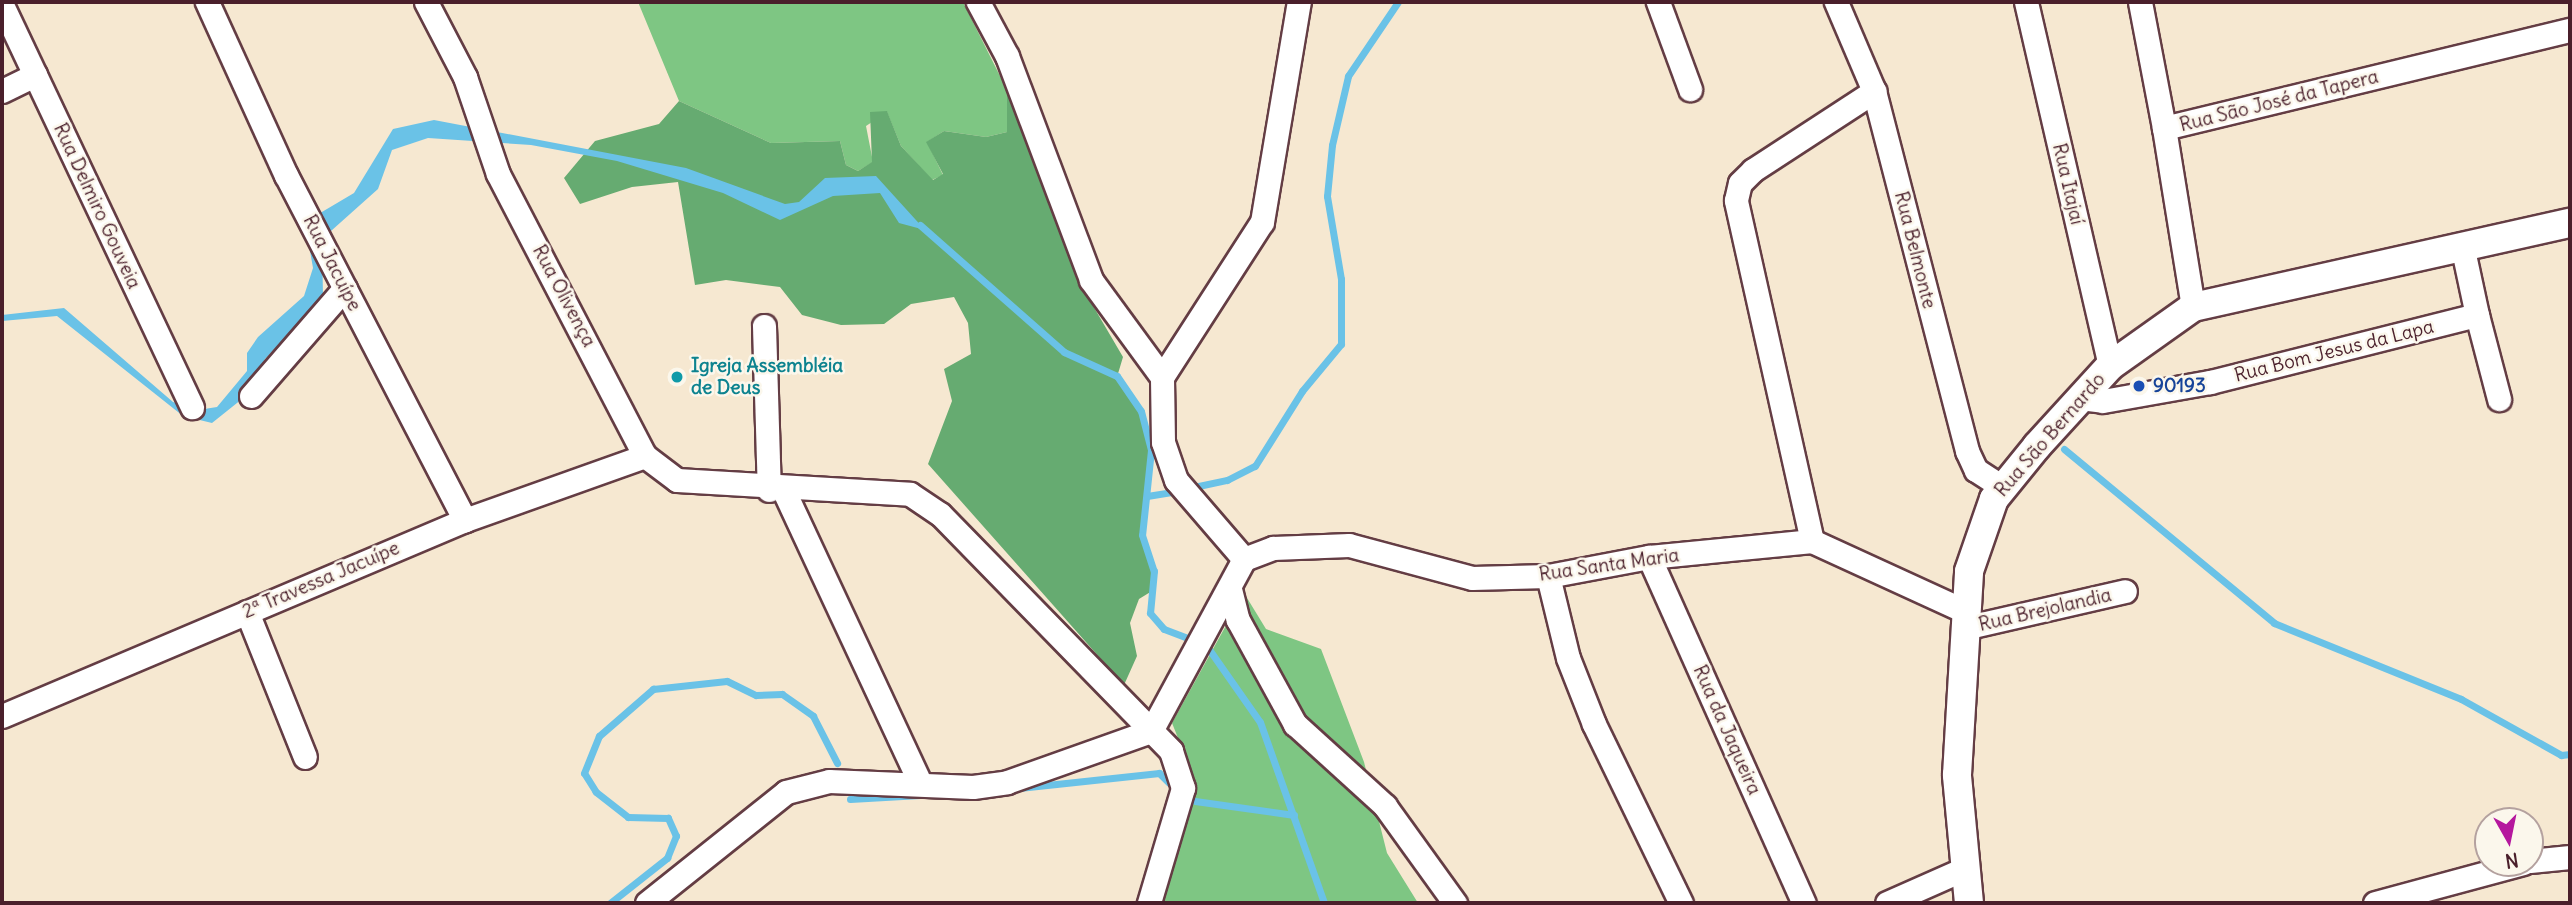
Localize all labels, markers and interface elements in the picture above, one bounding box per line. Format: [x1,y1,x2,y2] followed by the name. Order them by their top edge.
[2177,65,2381,137] street label: Rua São José da Tapera
[49,120,145,292] street label: Rua Delmiro Gouveia
[2048,141,2088,227] street label: Rua Itajaí
[1889,189,1941,311] street label: Rua Belmonte
[298,211,366,315] street label: Rua Jacuípe
[528,241,600,351] street label: Rua Olivença
[2232,315,2436,387] street label: Rua Bom Jesus da Lapa
[691,355,843,399] place label: Igreja Assembléia de Deus
[1990,368,2110,502] street label: Rua São Bernardo
[669,369,685,385] marker: Igreja Assembléia de Deus
[2153,375,2206,397] place label: 90193
[2131,378,2147,394] marker: 90193
[239,537,403,623] street label: 2ª Travessa Jacuípe
[1537,544,1681,586] street label: Rua Santa Maria
[1976,584,2114,636] street label: Rua Brejolandia
[1688,662,1766,798] street label: Rua da Jaqueira
[2474,807,2544,877] north arrow
[2504,848,2520,874] text: N

